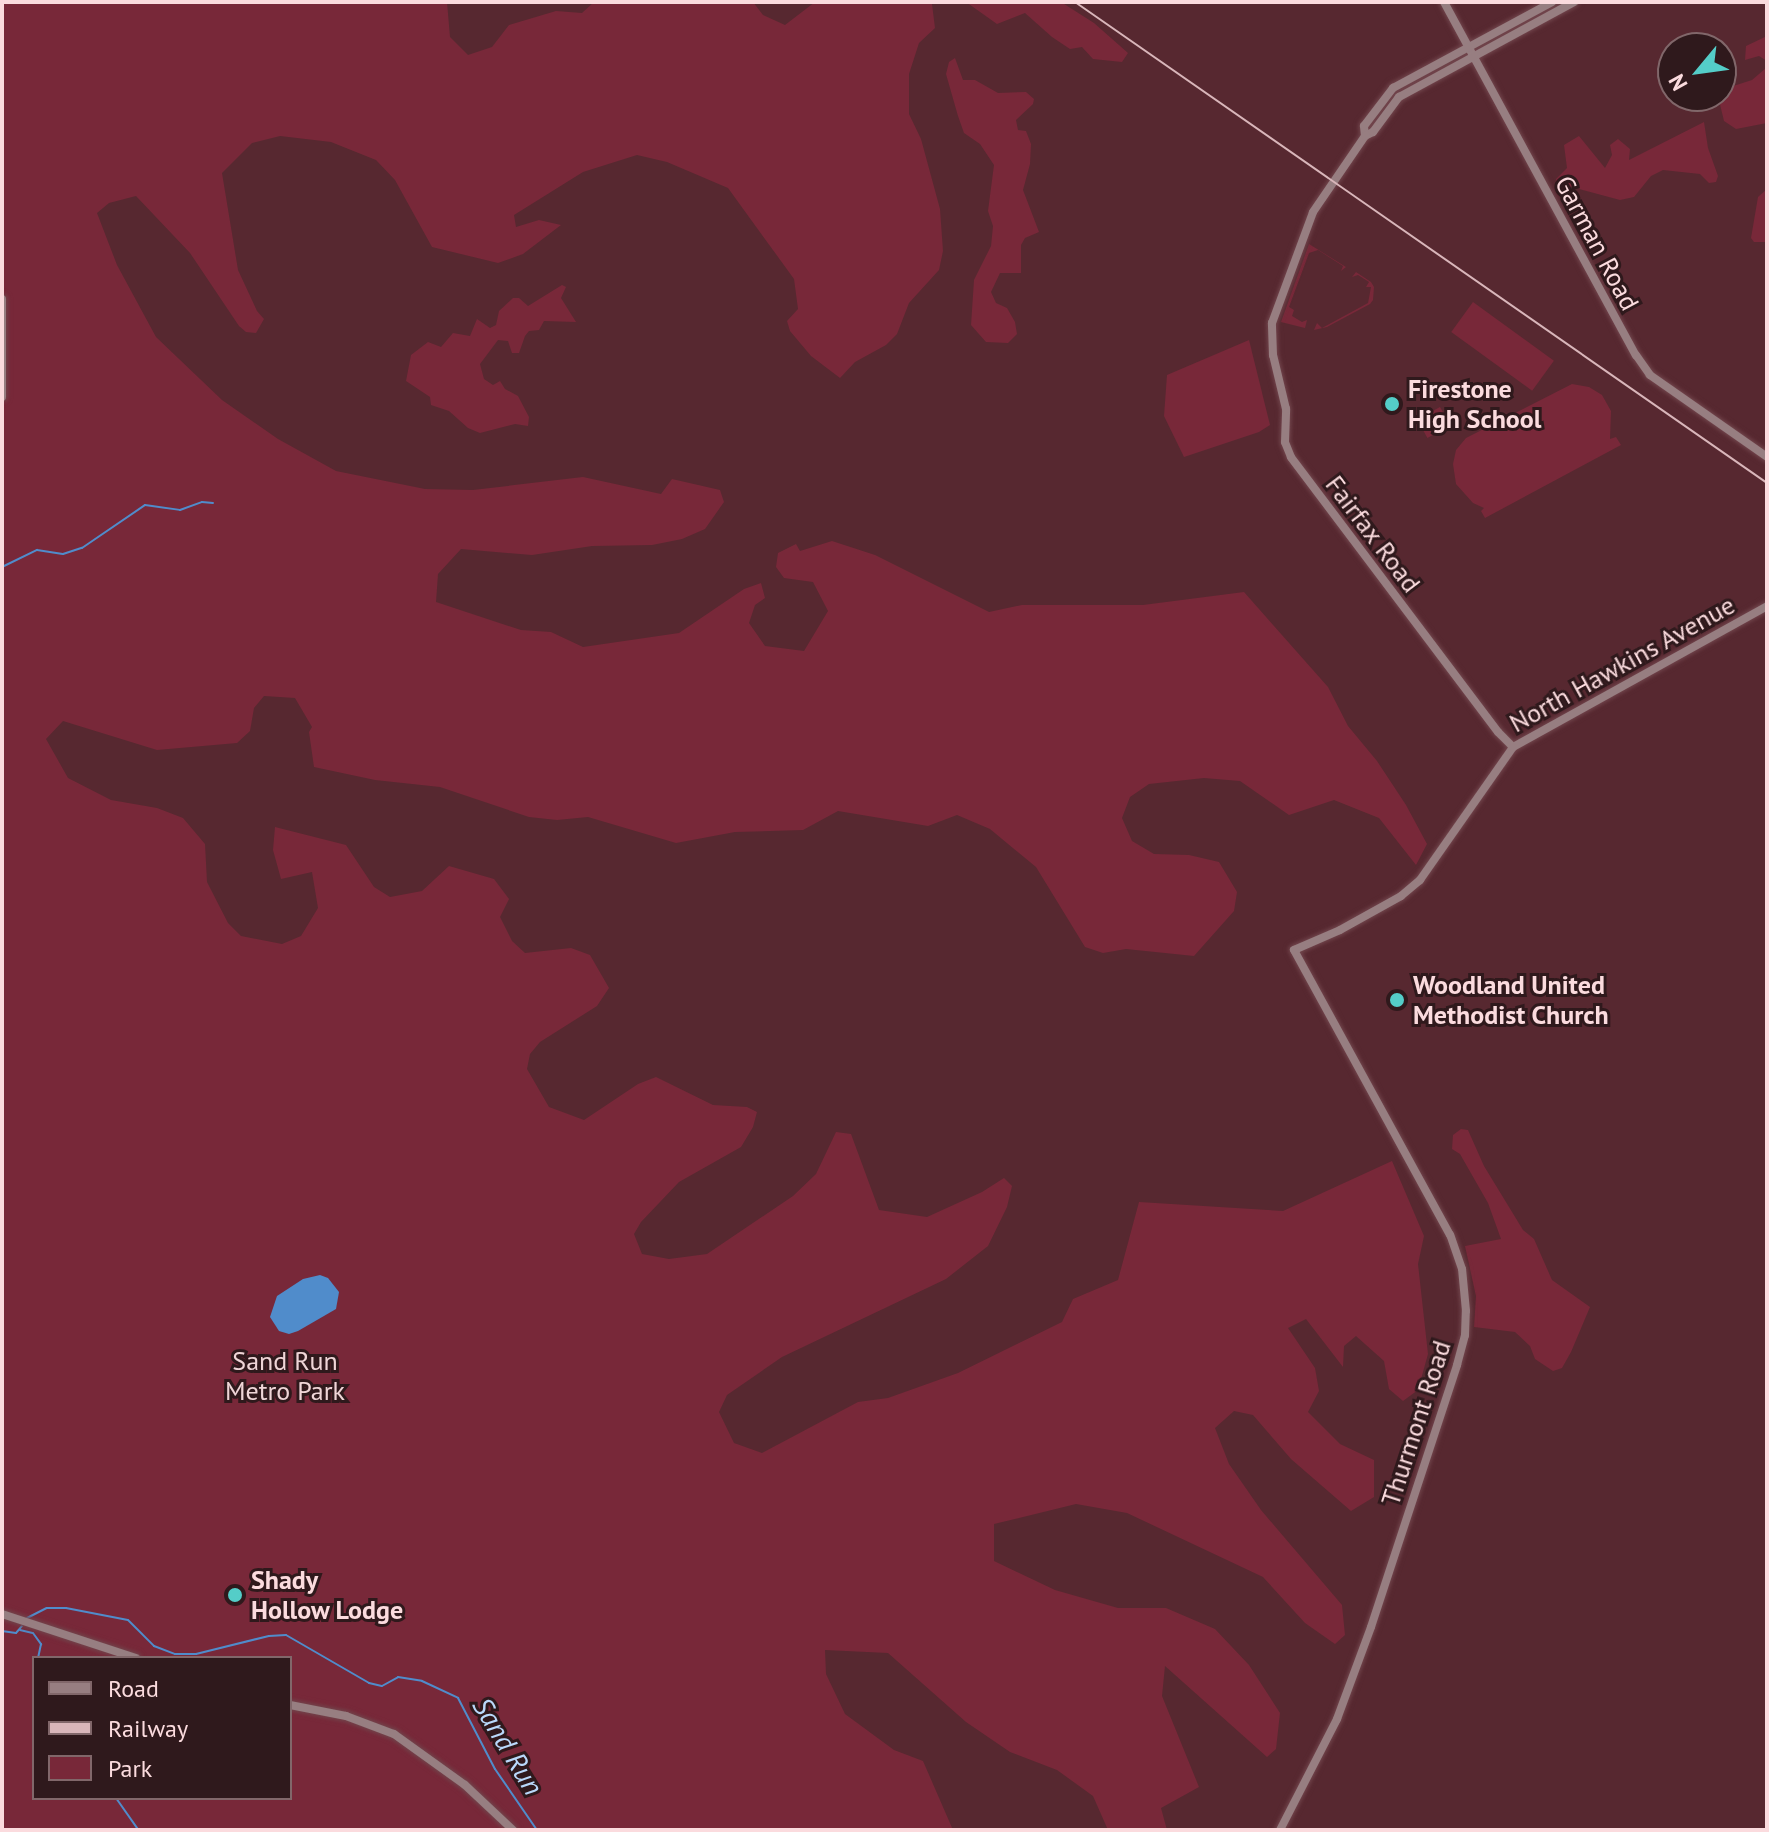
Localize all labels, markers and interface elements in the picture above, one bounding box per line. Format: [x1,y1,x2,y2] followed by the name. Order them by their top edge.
[1657,32,1737,112] north arrow
[1662,70,1694,96] text: N
[1549,170,1645,316] street label: Garman Road
[1408,373,1541,434] place label: Firestone High School
[1383,395,1401,413] marker: Firestone High School
[1319,469,1427,599] street label: Fairfax Road
[1504,589,1740,739] street label: North Hawkins Avenue
[1413,969,1609,1030] place label: Woodland United Methodist Church
[1388,991,1406,1009] marker: Woodland United Methodist Church
[1375,1337,1457,1509] street label: Thurmont Road
[225,1345,345,1406] park label: Sand Run Metro Park
[251,1564,404,1626] place label: Shady Hollow Lodge
[226,1586,244,1604] marker: Shady Hollow Lodge
[32,1656,292,1800] legend
[108,1673,159,1704] text: Road
[466,1691,550,1801] water label: Sand Run
[108,1713,188,1744] text: Railway
[108,1753,152,1784] text: Park

